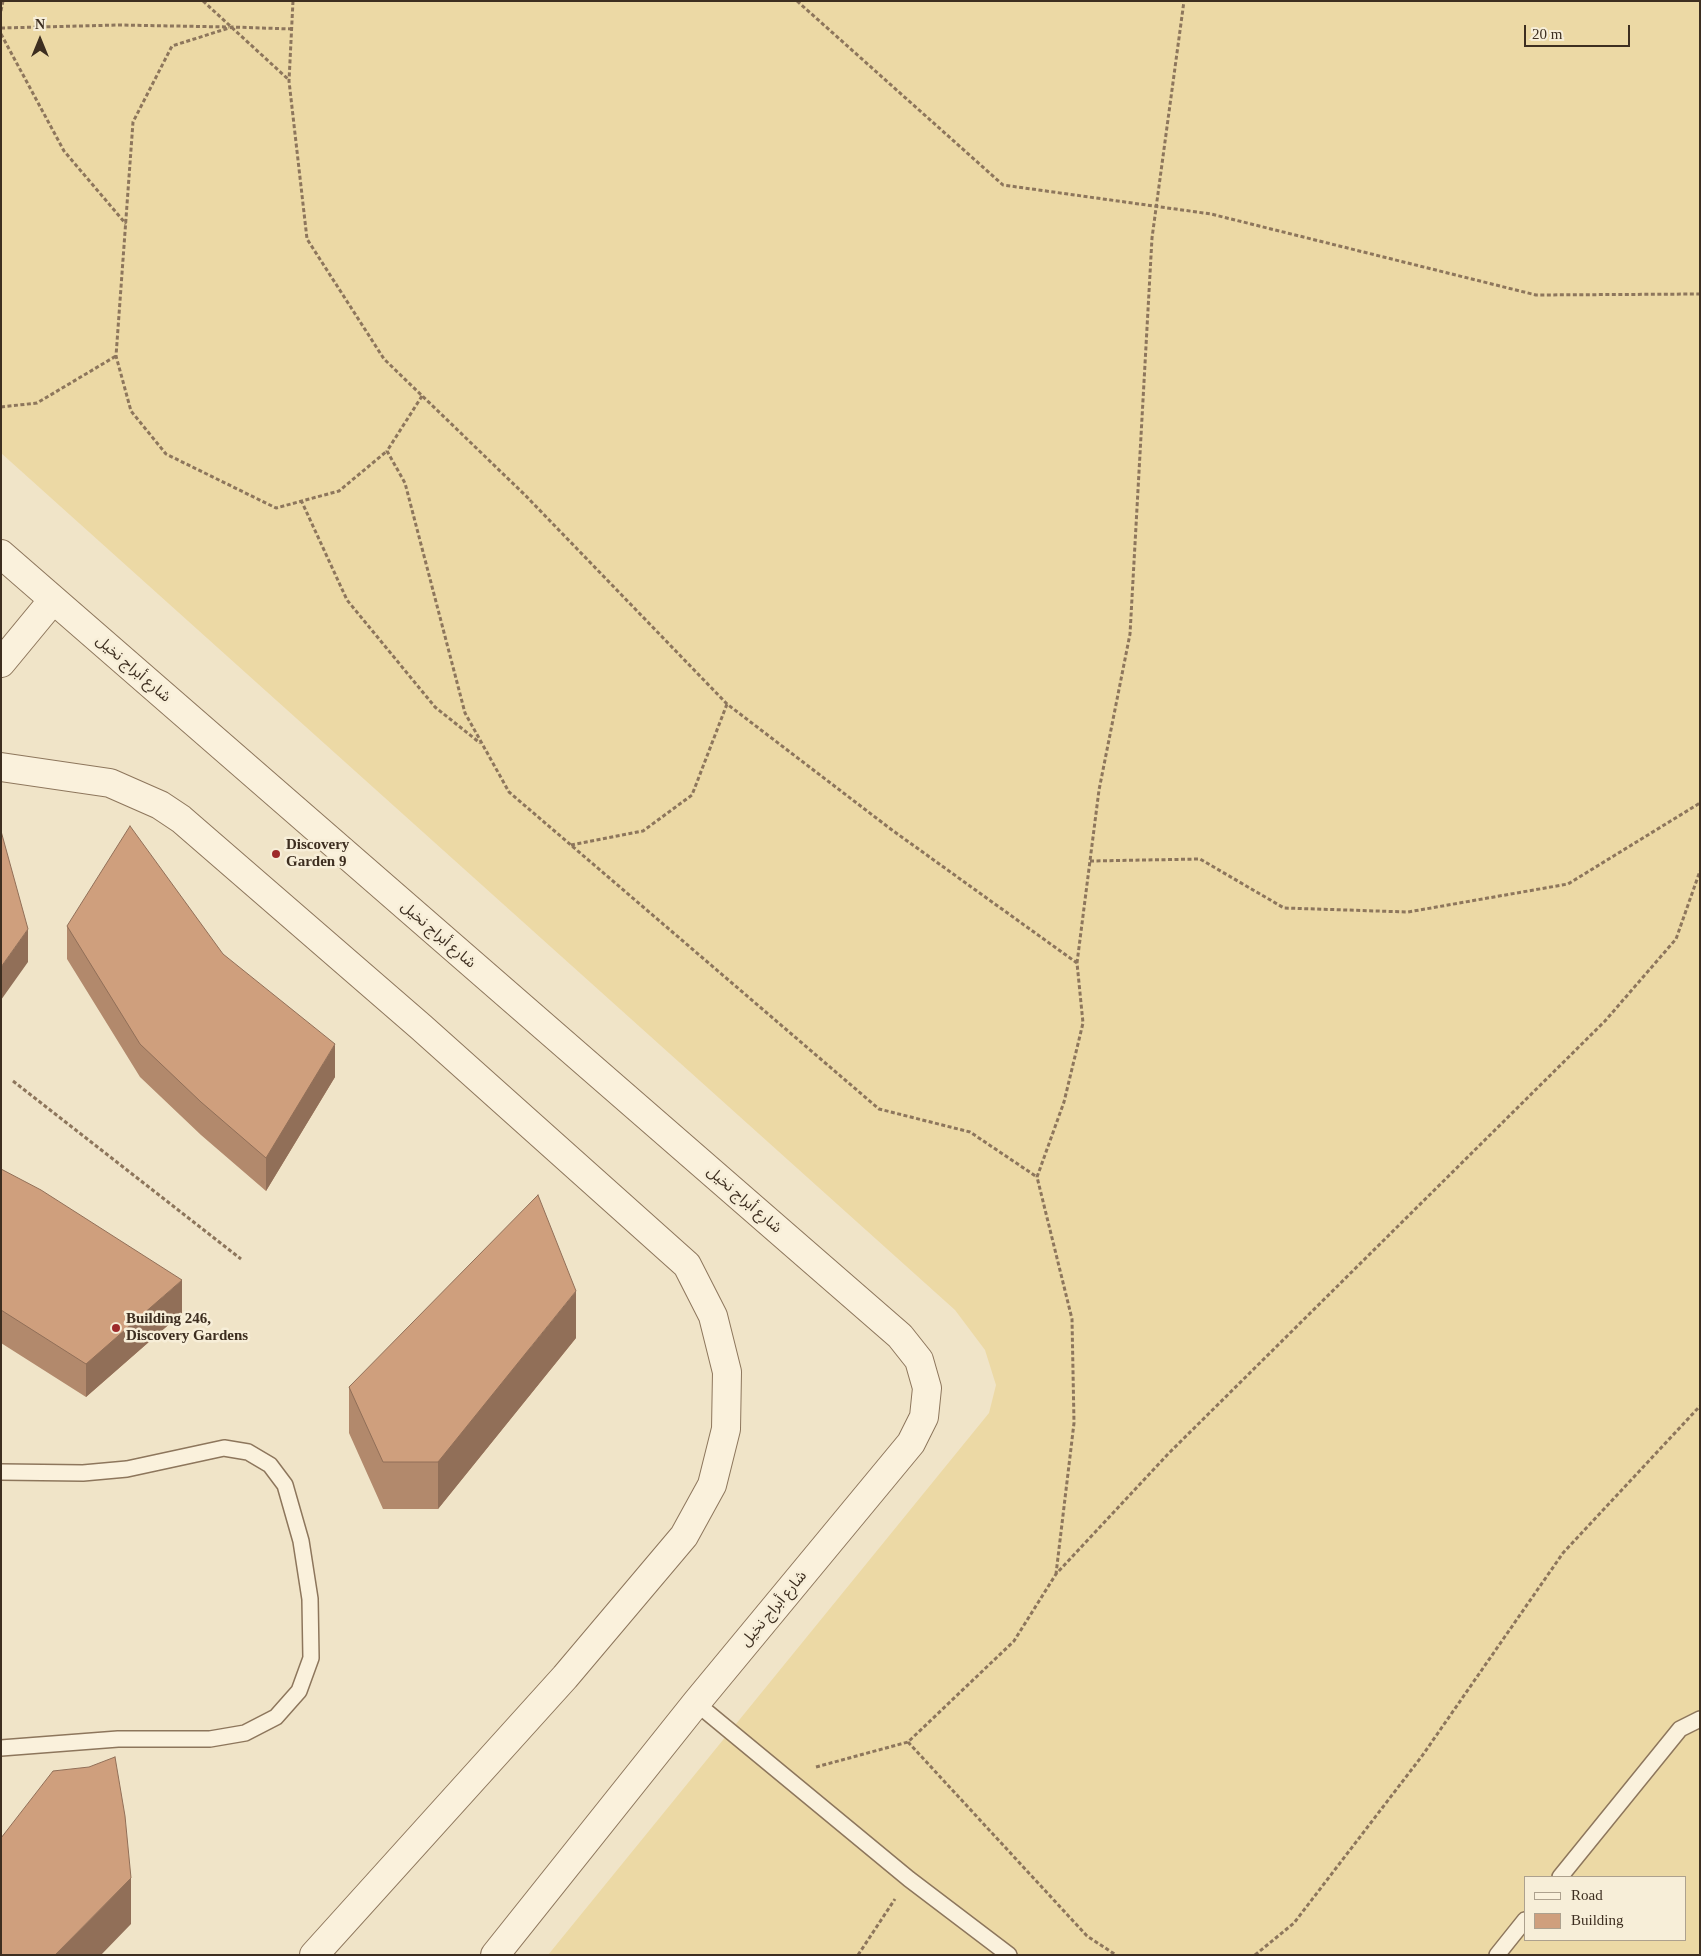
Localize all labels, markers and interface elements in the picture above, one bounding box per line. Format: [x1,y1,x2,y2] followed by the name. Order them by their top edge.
[15,15,65,65] north arrow
[1526,15,1632,47] scale bar
[35,17,45,32] text: N
[1532,26,1562,42] text: 20 m
[92,632,174,706] street label: شارع أبراج نخيل
[286,836,349,871] place label: Discovery Garden 9
[270,848,282,860] marker: Discovery Garden 9
[397,898,479,972] street label: شارع أبراج نخيل
[703,1163,785,1237] street label: شارع أبراج نخيل
[126,1310,248,1345] place label: Building 246, Discovery Gardens
[110,1322,122,1334] marker: Building 246, Discovery Gardens
[737,1568,811,1650] street label: شارع أبراج نخيل
[1524,1876,1686,1941] legend
[1571,1887,1603,1903] text: Road
[1571,1912,1624,1928] text: Building

